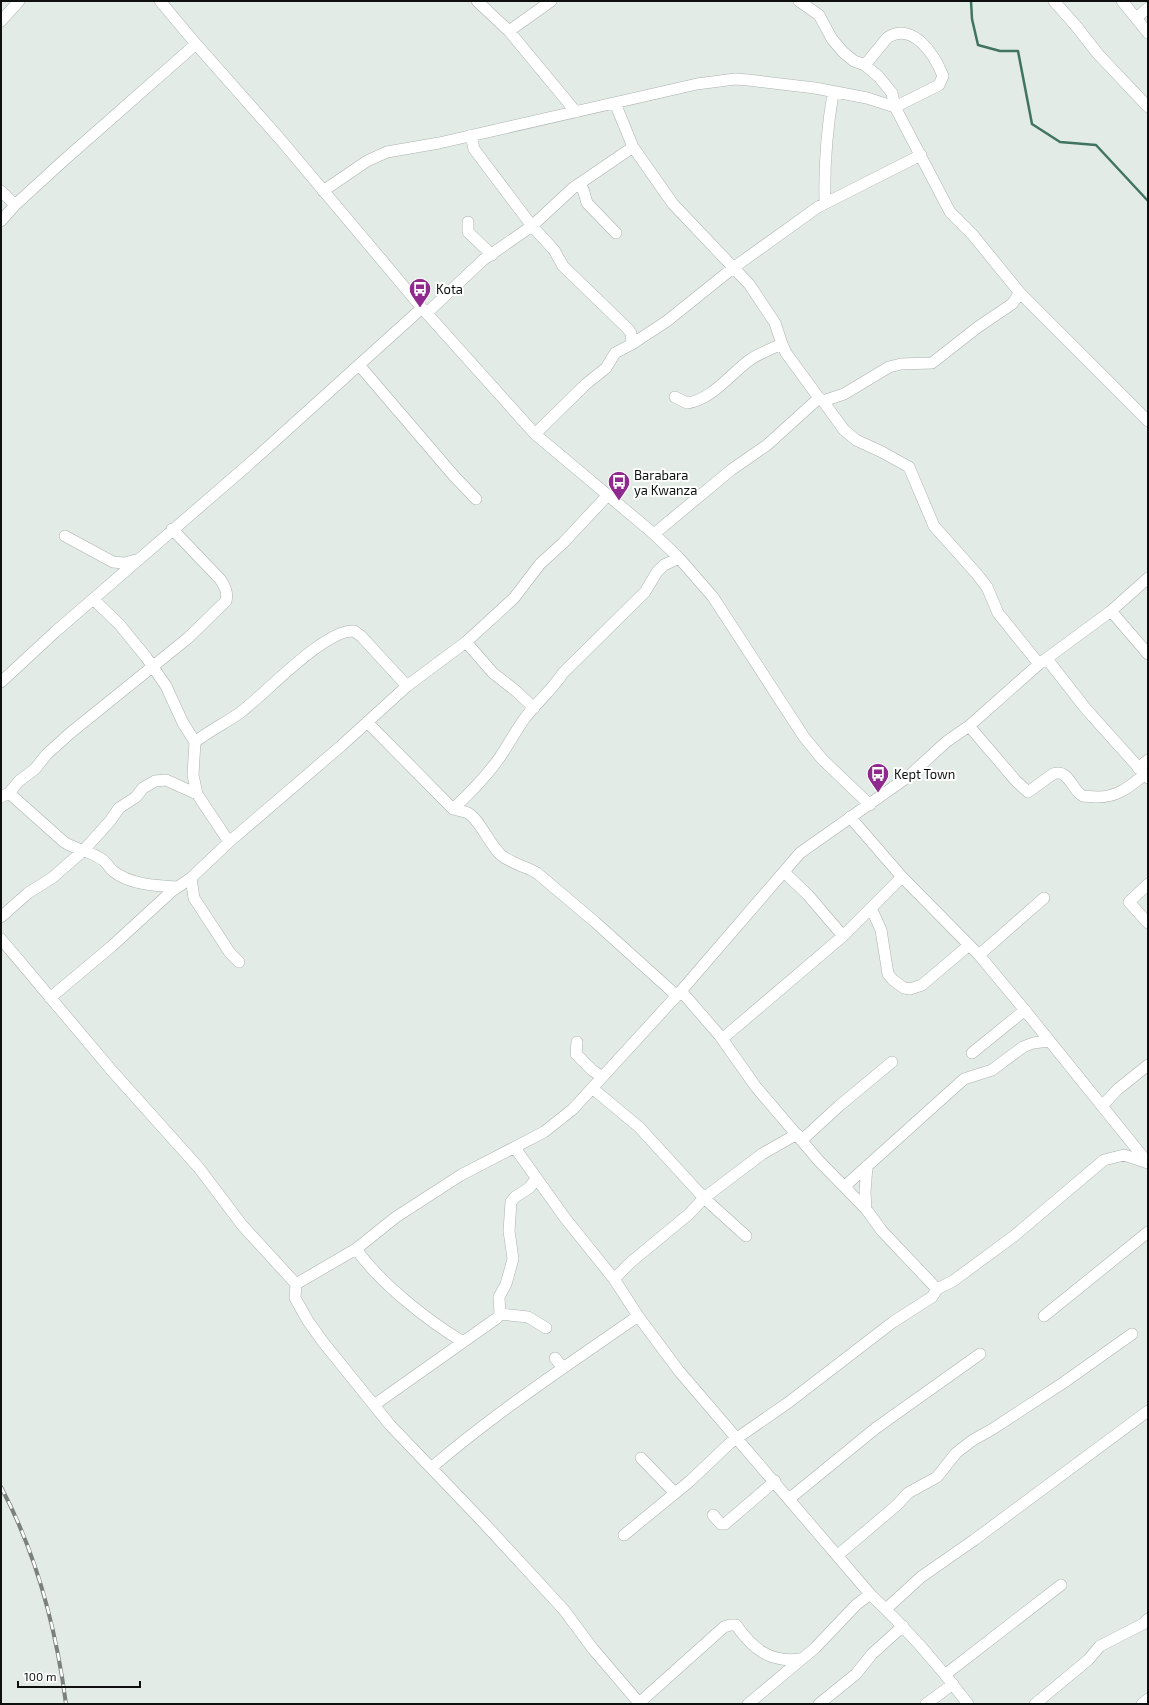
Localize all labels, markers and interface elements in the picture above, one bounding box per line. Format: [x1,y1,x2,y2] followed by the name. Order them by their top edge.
[407,276,433,309] bus stop icon: Kota
[436,281,463,297] place label: Kota
[634,467,697,498] place label: Barabara ya Kwanza
[606,469,632,502] bus stop icon: Barabara ya Kwanza
[865,761,891,794] bus stop icon: Kept Town
[894,766,955,782] place label: Kept Town
[18,1663,140,1689] scale bar
[24,1669,56,1683] text: 100 m

